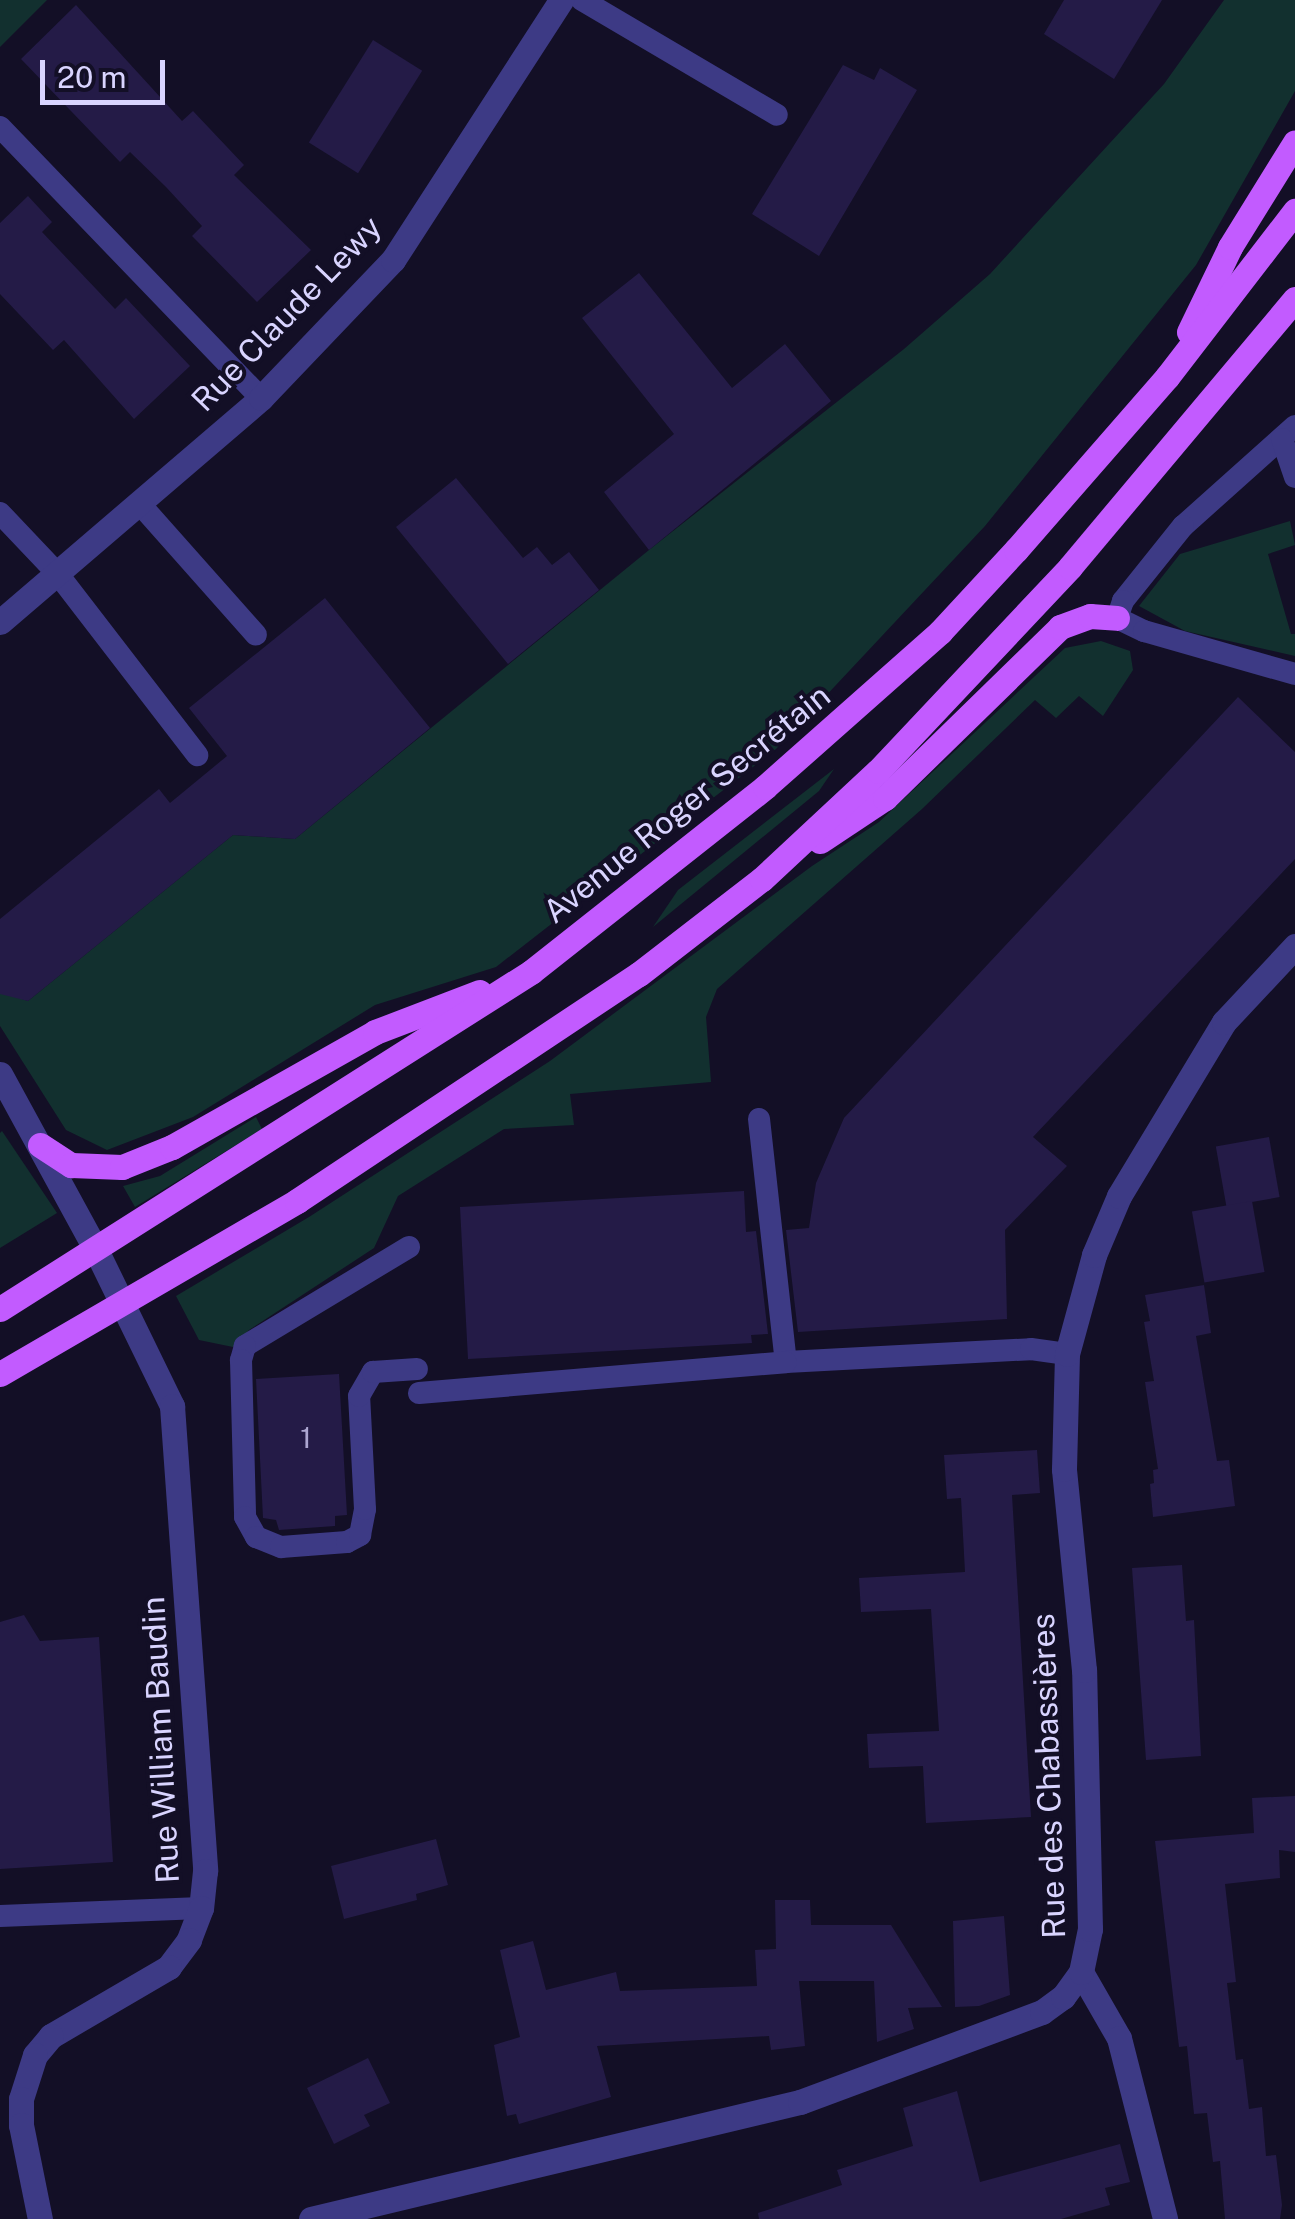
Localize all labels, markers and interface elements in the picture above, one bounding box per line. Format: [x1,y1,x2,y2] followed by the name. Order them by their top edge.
[45,40,170,102] scale bar
[57,59,126,95] text: 20 m
[184,208,390,420] street label: Rue Claude Lewy
[536,677,838,931] street label: Avenue Roger Secrétain
[300,1421,312,1455] house number: 1
[134,1595,188,1885] street label: Rue William Baudin
[1024,1612,1074,1940] street label: Rue des Chabassières

